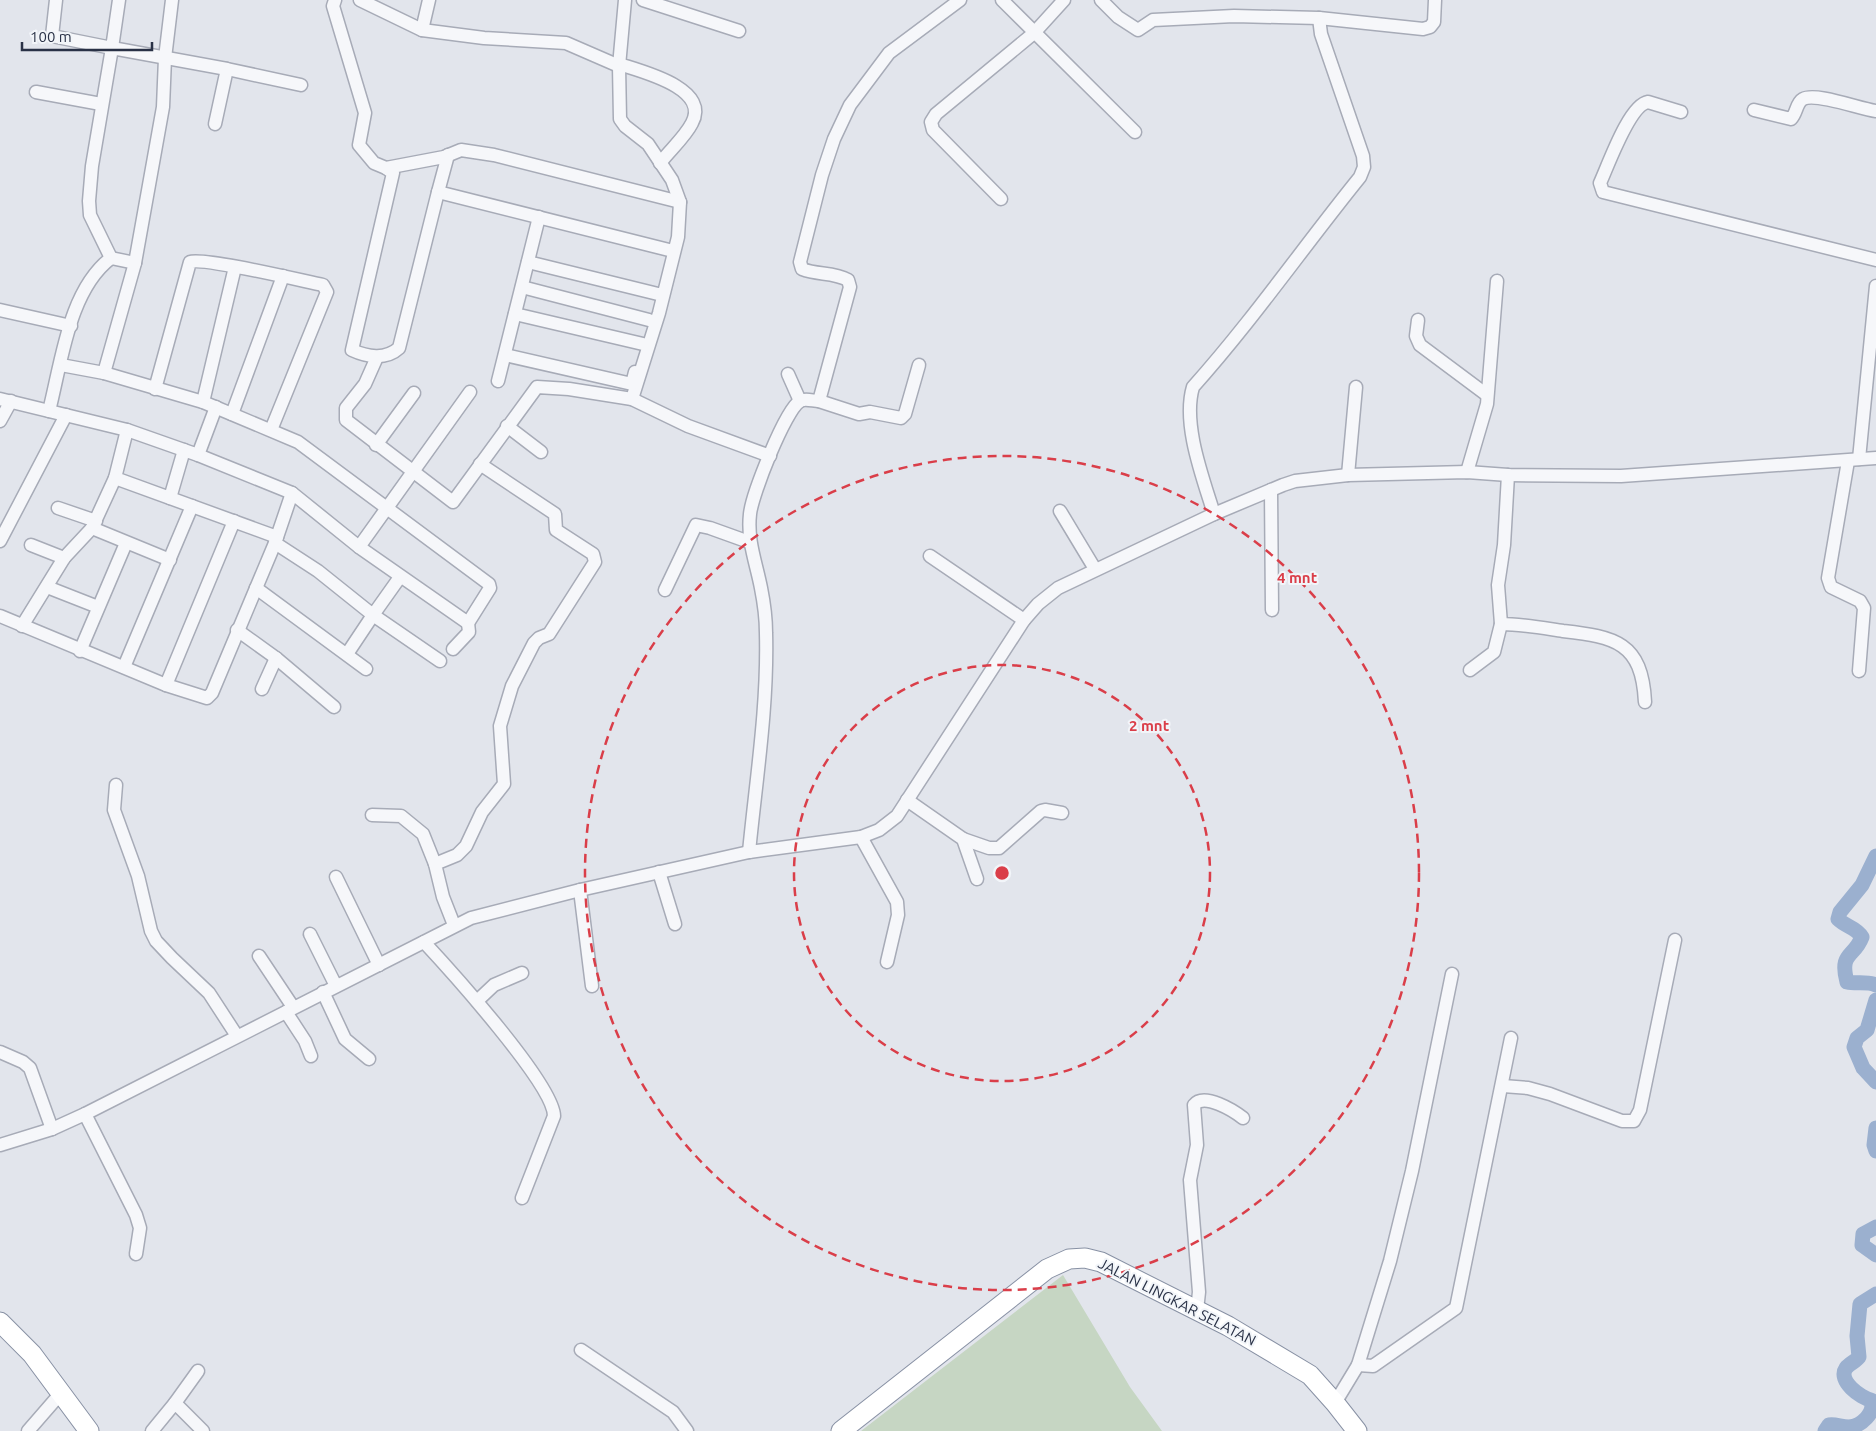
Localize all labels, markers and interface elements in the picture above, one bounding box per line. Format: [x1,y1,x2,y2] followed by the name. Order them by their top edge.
[22,20,152,52] scale bar
[30,28,72,45] text: 100 m
[1277,569,1318,586] text: 4 mnt
[1129,717,1170,734] text: 2 mnt
[993,864,1011,882] centre of rings
[1096,1254,1259,1349] street label: JALAN LINGKAR SELATAN

